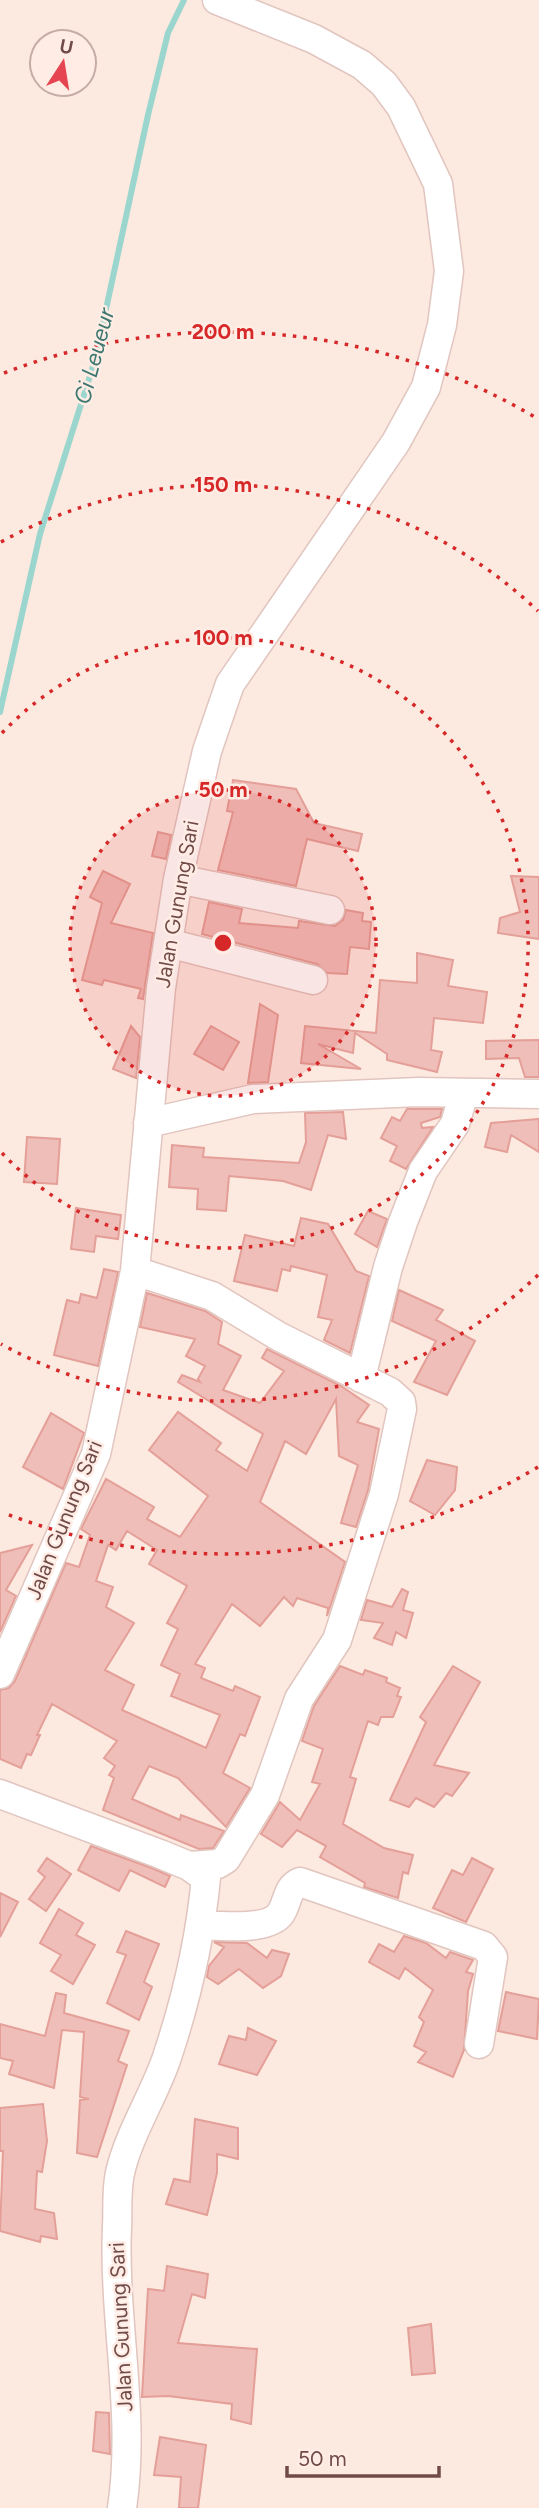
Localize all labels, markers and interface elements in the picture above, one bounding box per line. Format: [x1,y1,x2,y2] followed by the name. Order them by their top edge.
[28,28,98,98] north arrow
[57,34,75,60] text: U
[68,304,121,407] water label: Ci Leueur
[192,319,254,344] text: 200 m
[194,472,252,497] text: 150 m
[193,625,253,650] text: 100 m
[198,777,248,802] text: 50 m
[149,818,204,990] street label: Jalan Gunung Sari
[211,931,235,955] centre of rings
[20,1436,107,1603] street label: Jalan Gunung Sari
[104,2242,137,2412] street label: Jalan Gunung Sari
[287,2434,439,2478] scale bar
[298,2446,347,2471] text: 50 m

